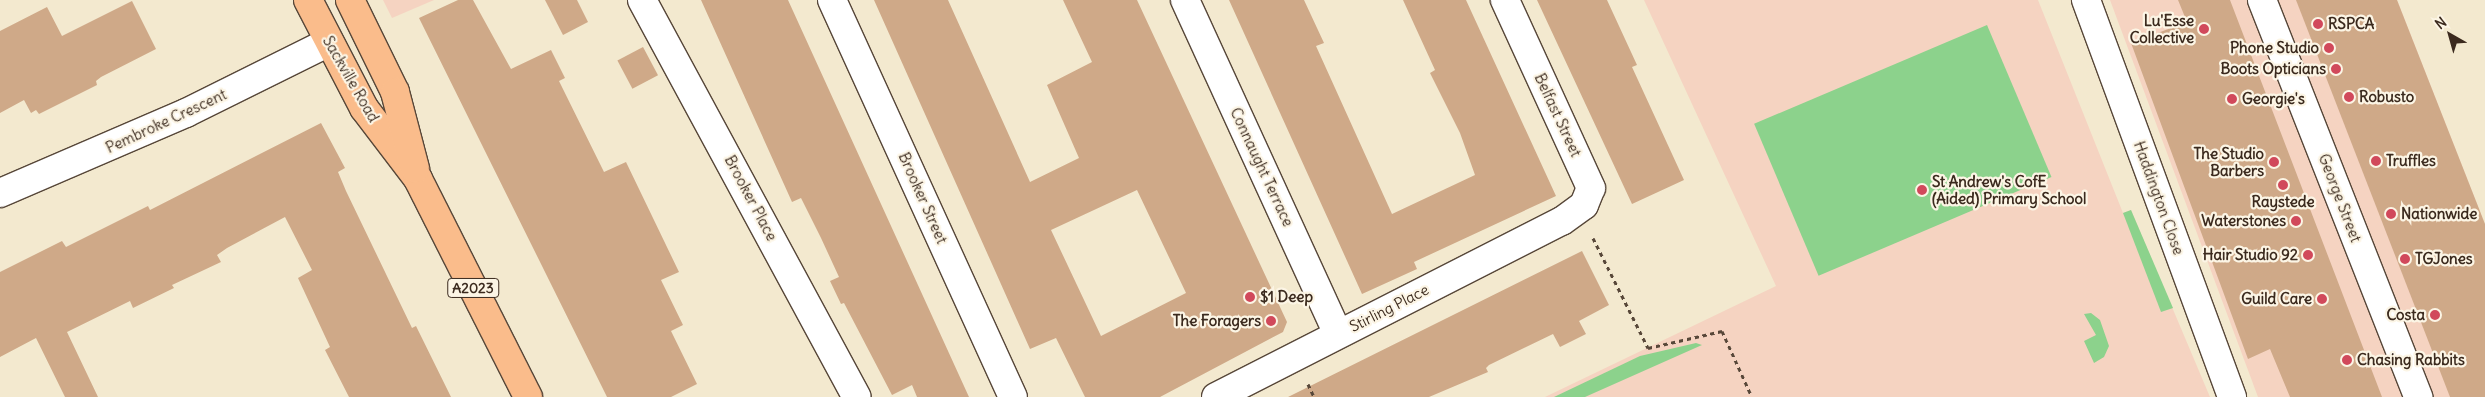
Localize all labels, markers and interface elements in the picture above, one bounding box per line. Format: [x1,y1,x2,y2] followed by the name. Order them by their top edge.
[2425,10,2475,60] north arrow
[2130,11,2194,46] place label: Lu'Esse Collective
[2431,13,2450,33] text: N
[2328,15,2374,33] place label: RSPCA
[2312,18,2324,30] marker: RSPCA
[2198,23,2210,35] marker: Lu'Esse Collective
[319,33,383,125] street label: Sackville Road
[2230,39,2319,57] place label: Phone Studio
[2323,42,2335,54] marker: Phone Studio
[2220,60,2326,78] place label: Boots Opticians
[2330,63,2342,75] marker: Boots Opticians
[1531,70,1585,160] street label: Belfast Street
[103,85,229,157] street label: Pembroke Crescent
[2359,88,2414,106] place label: Robusto
[2242,90,2305,108] place label: Georgie's
[2343,91,2355,103] marker: Robusto
[2226,93,2238,105] marker: Georgie's
[1227,105,1297,229] street label: Connaught Terrace
[2130,139,2188,257] street label: Haddington Close
[2193,144,2264,179] place label: The Studio Barbers
[895,150,951,246] street label: Brooker Street
[2315,151,2365,245] street label: George Street
[721,152,781,244] street label: Brooker Place
[2386,152,2436,170] place label: Truffles
[2370,155,2382,167] marker: Truffles
[2268,156,2280,168] marker: The Studio Barbers
[1932,172,2086,207] place label: St Andrew's CofE (Aided) Primary School
[2277,179,2289,191] marker: Raystede
[1916,184,1928,196] marker: St Andrew's CofE (Aided) Primary School
[2251,193,2315,211] place label: Raystede
[2401,205,2477,223] place label: Nationwide
[2385,208,2397,220] marker: Nationwide
[2201,212,2286,230] place label: Waterstones
[2290,215,2302,227] marker: Waterstones
[2203,246,2298,264] place label: Hair Studio 92
[2302,249,2314,261] marker: Hair Studio 92
[2415,250,2473,268] place label: TGJones
[2399,253,2411,265] marker: TGJones
[447,276,499,300] road number: A2023
[1346,280,1432,336] street label: Stirling Place
[1260,288,1313,306] place label: $1 Deep
[2241,290,2312,308] place label: Guild Care
[1244,291,1256,303] marker: $1 Deep
[2316,293,2328,305] marker: Guild Care
[2386,306,2425,324] place label: Costa
[2429,309,2441,321] marker: Costa
[1173,312,1261,330] place label: The Foragers
[1265,315,1277,327] marker: The Foragers
[2357,351,2465,369] place label: Chasing Rabbits
[2341,354,2353,366] marker: Chasing Rabbits

